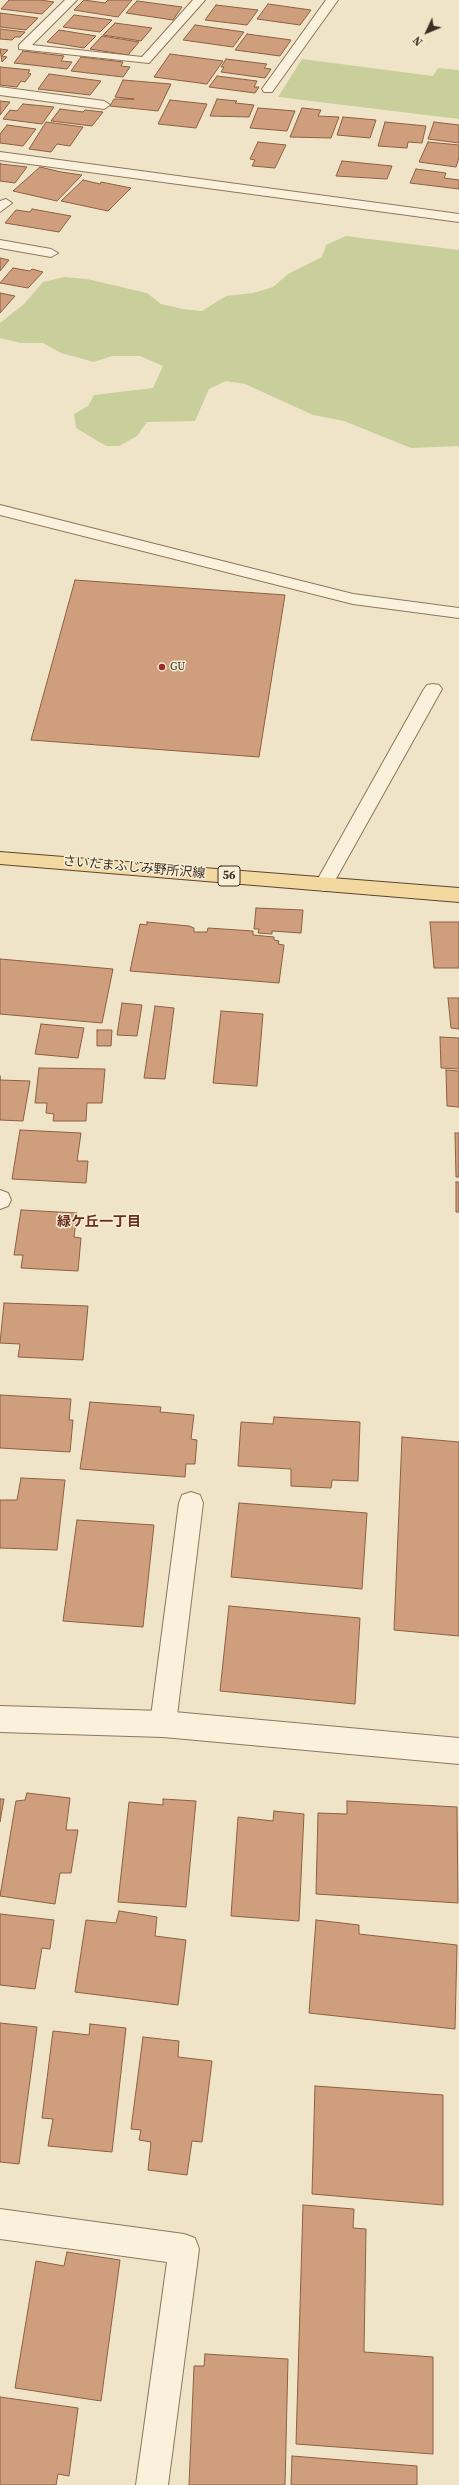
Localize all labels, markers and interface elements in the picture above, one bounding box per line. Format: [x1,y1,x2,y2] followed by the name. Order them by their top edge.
[407,12,447,52] north arrow
[410,33,426,49] text: N
[170,660,185,674] place label: GU
[157,662,167,672] marker: GU
[62,854,206,882] street label: さいたまふじみ野所沢線
[218,866,240,886] road number: 56
[57,1214,141,1230] district label: 緑ケ丘一丁目

